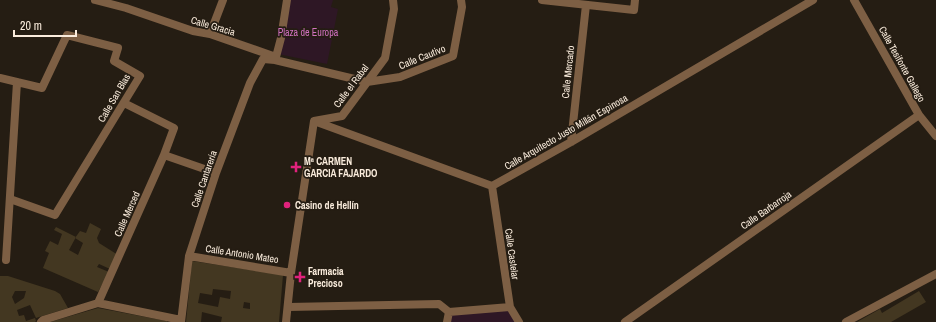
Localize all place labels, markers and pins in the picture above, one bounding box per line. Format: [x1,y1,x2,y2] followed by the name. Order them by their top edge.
[304,155,378,180] place label: Mª CARMEN GARCIA FAJARDO
[291,162,301,172] marker: Mª CARMEN GARCIA FAJARDO
[295,199,359,212] place label: Casino de Hellín
[282,200,292,210] marker: Casino de Hellín
[308,265,344,290] place label: Farmacia Precioso
[295,272,305,282] marker: Farmacia Precioso

